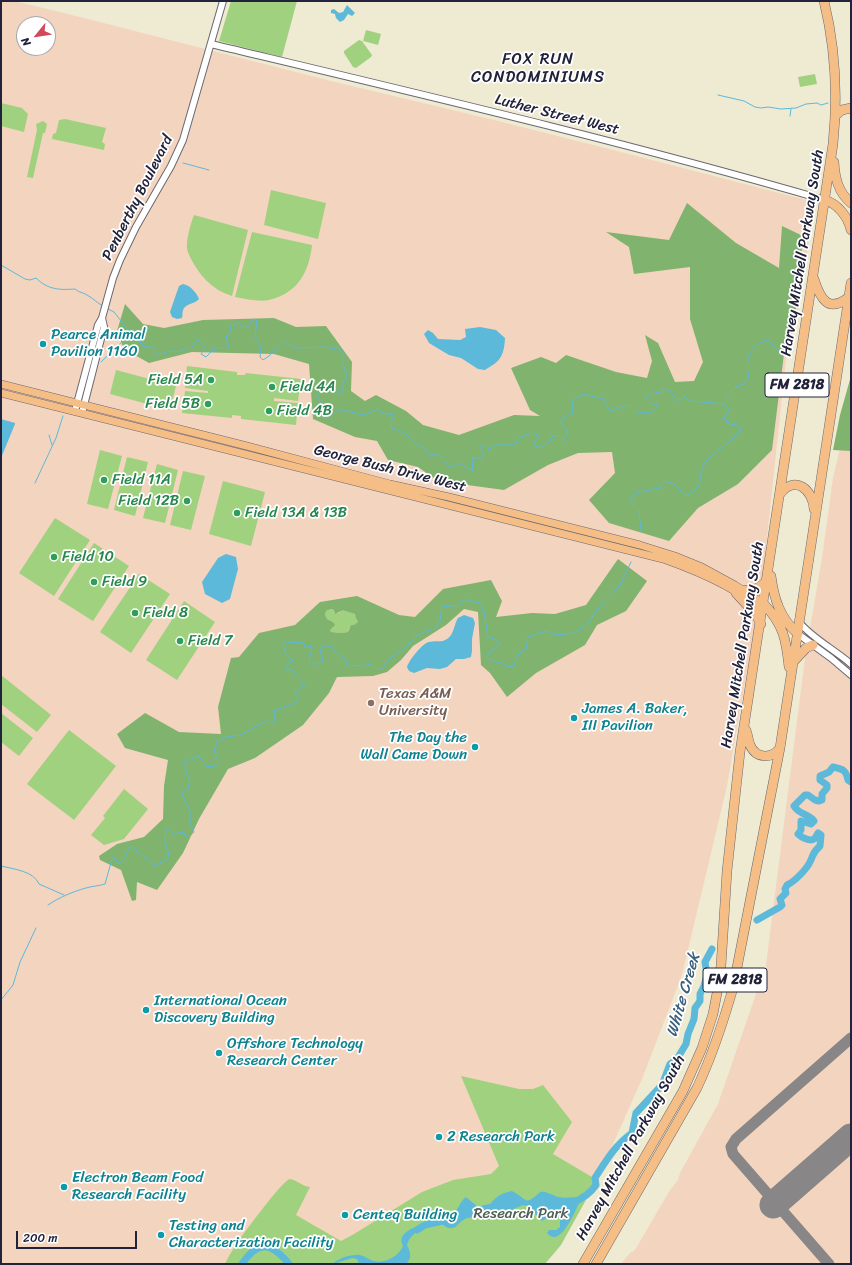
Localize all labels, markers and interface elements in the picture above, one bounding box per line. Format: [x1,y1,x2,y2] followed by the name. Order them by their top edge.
[16,16,56,56] north arrow
[16,34,36,50] text: N
[472,50,604,88] district label: FOX RUN CONDOMINIUMS
[493,91,621,139] street label: Luther Street West
[99,132,177,264] street label: Penberthy Boulevard
[778,148,828,358] street label: Harvey Mitchell Parkway South
[51,326,145,361] place label: Pearce Animal Pavilion 1160
[38,339,48,349] marker: Pearce Animal Pavilion 1160
[148,371,203,389] place label: Field 5A
[765,373,829,397] road number: FM 2818
[206,375,216,385] marker: Field 5A
[280,378,335,396] place label: Field 4A
[267,382,277,392] marker: Field 4A
[145,395,200,413] place label: Field 5B
[203,399,213,409] marker: Field 5B
[277,402,332,420] place label: Field 4B
[264,406,274,416] marker: Field 4B
[312,441,468,497] street label: George Bush Drive West
[112,471,171,489] place label: Field 11A
[99,475,109,485] marker: Field 11A
[118,492,179,510] place label: Field 12B
[182,496,192,506] marker: Field 12B
[245,504,347,522] place label: Field 13A & 13B
[232,508,242,518] marker: Field 13A & 13B
[718,540,768,750] street label: Harvey Mitchell Parkway South
[62,548,114,566] place label: Field 10
[49,552,59,562] marker: Field 10
[102,573,147,591] place label: Field 9
[89,577,99,587] marker: Field 9
[143,604,188,622] place label: Field 8
[130,608,140,618] marker: Field 8
[188,632,233,650] place label: Field 7
[175,636,185,646] marker: Field 7
[379,685,451,720] place label: Texas A&M University
[366,698,376,708] marker: Texas A&M University
[582,700,688,735] place label: James A. Baker, III Pavilion
[569,713,579,723] marker: James A. Baker, III Pavilion
[360,729,467,764] place label: The Day the Wall Came Down
[470,742,480,752] marker: The Day the Wall Came Down
[663,951,705,1039] water label: White Creek
[703,968,767,992] road number: FM 2818
[154,992,287,1027] place label: International Ocean Discovery Building
[141,1005,151,1015] marker: International Ocean Discovery Building
[227,1035,363,1070] place label: Offshore Technology Research Center
[214,1048,224,1058] marker: Offshore Technology Research Center
[573,1052,689,1244] street label: Harvey Mitchell Parkway South
[447,1128,555,1146] place label: 2 Research Park
[434,1132,444,1142] marker: 2 Research Park
[72,1169,203,1204] place label: Electron Beam Food Research Facility
[59,1182,69,1192] marker: Electron Beam Food Research Facility
[473,1205,569,1223] park label: Research Park
[353,1206,457,1224] place label: Centeq Building
[340,1210,350,1220] marker: Centeq Building
[169,1217,334,1252] place label: Testing and Characterization Facility
[18,1223,139,1249] scale bar
[23,1227,57,1249] text: 200 m
[156,1230,166,1240] marker: Testing and Characterization Facility

